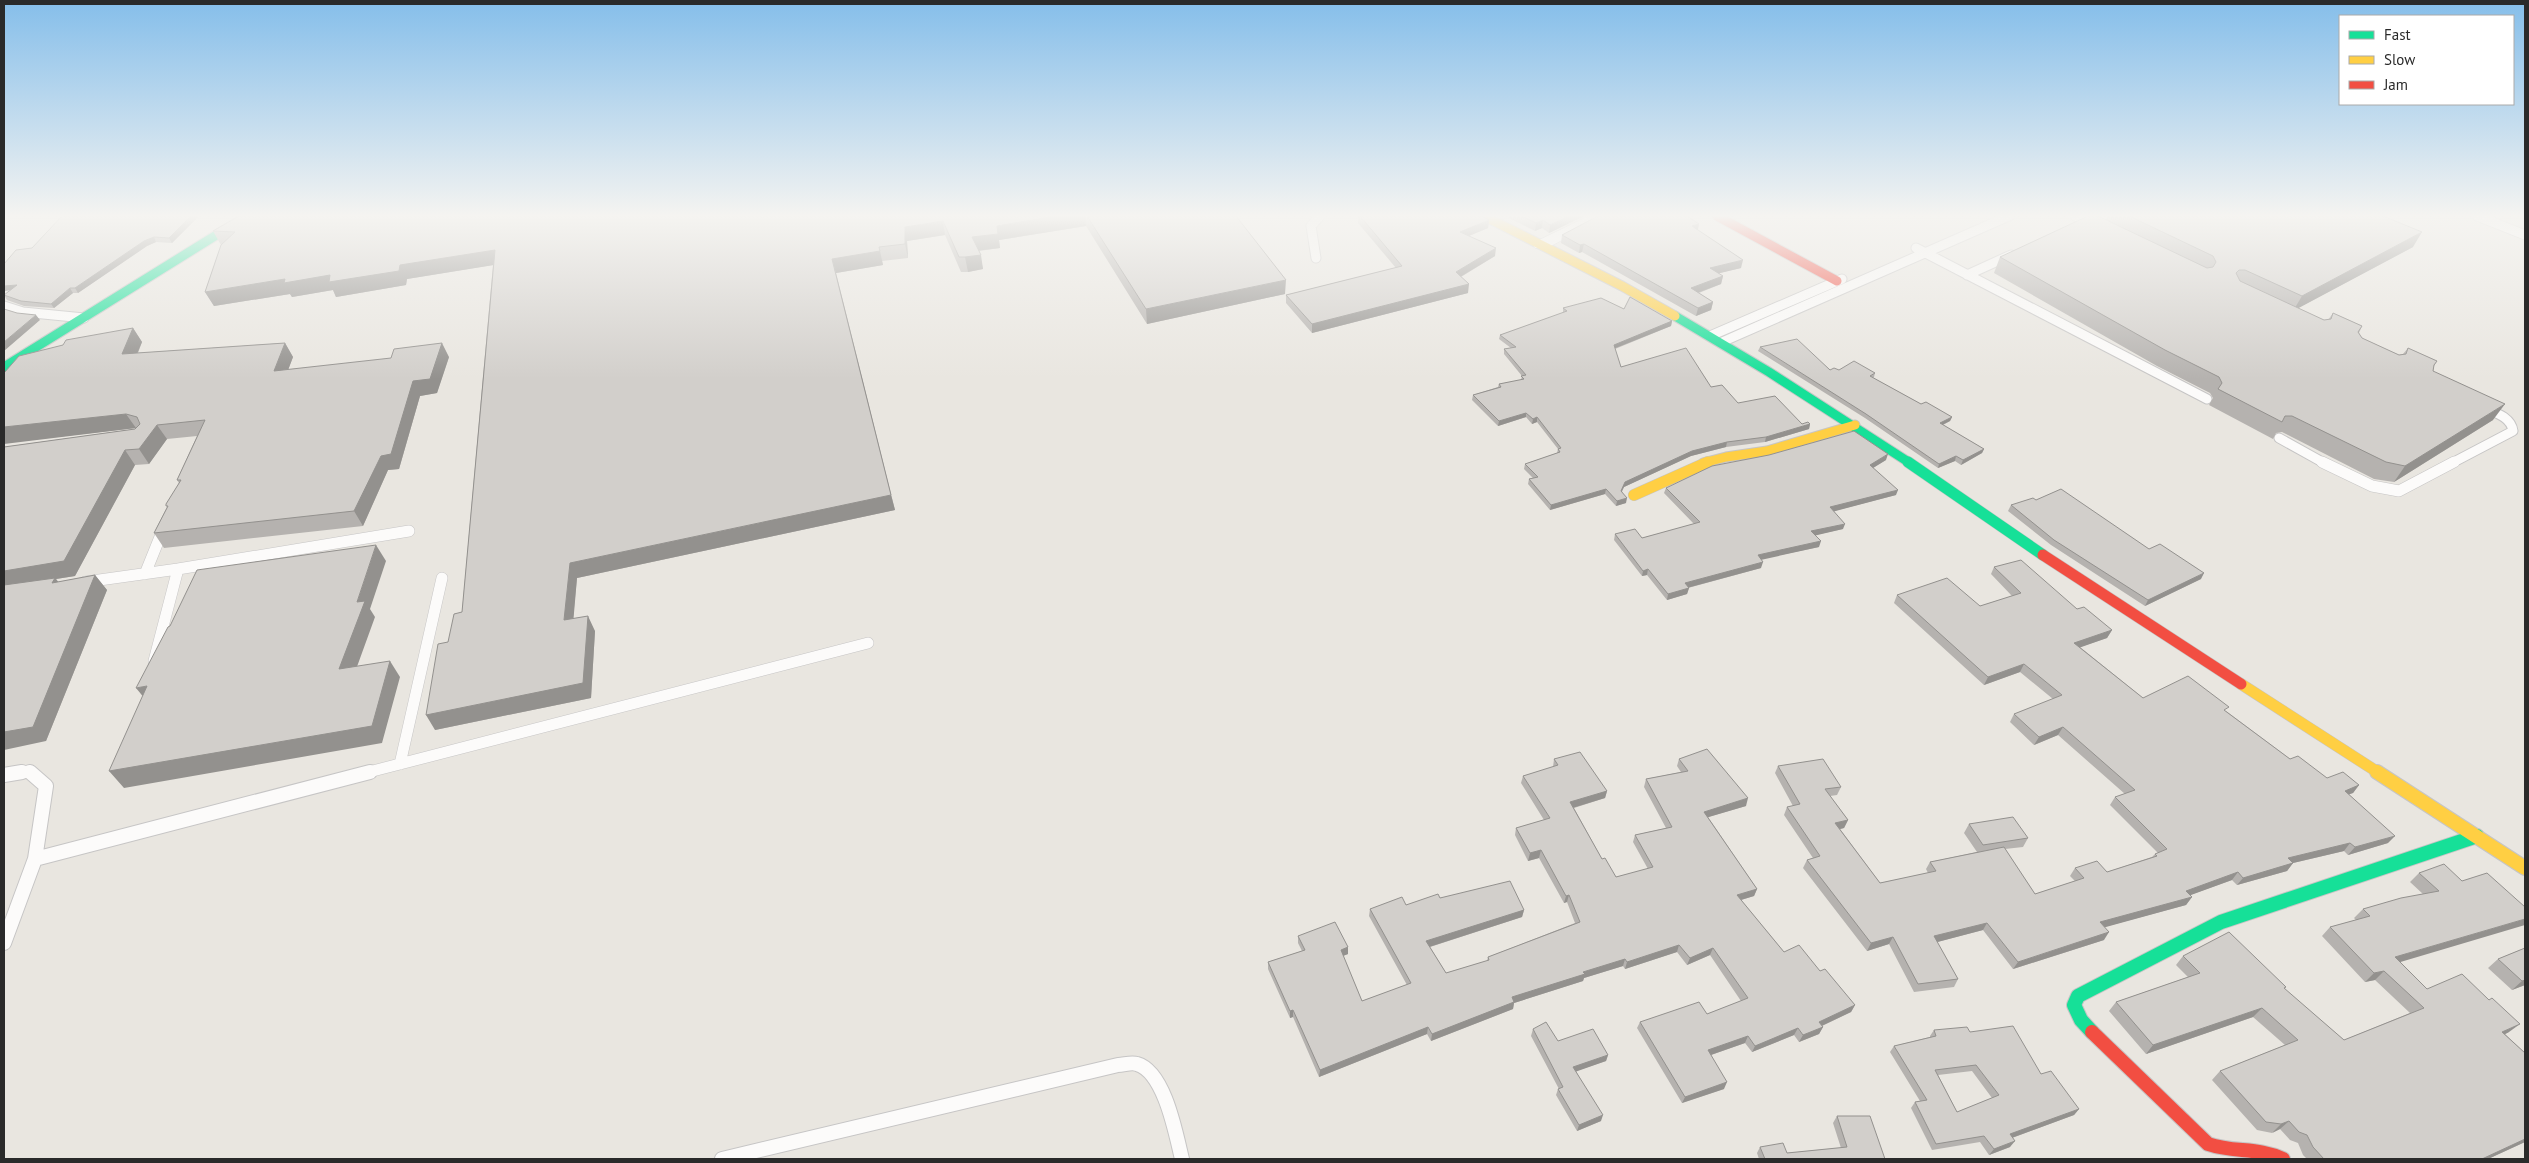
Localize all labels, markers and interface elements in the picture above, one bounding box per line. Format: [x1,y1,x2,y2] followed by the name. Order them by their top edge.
[2339,15,2514,105] legend
[2384,25,2411,44] text: Fast
[2384,50,2415,69] text: Slow
[2383,75,2408,94] text: Jam

